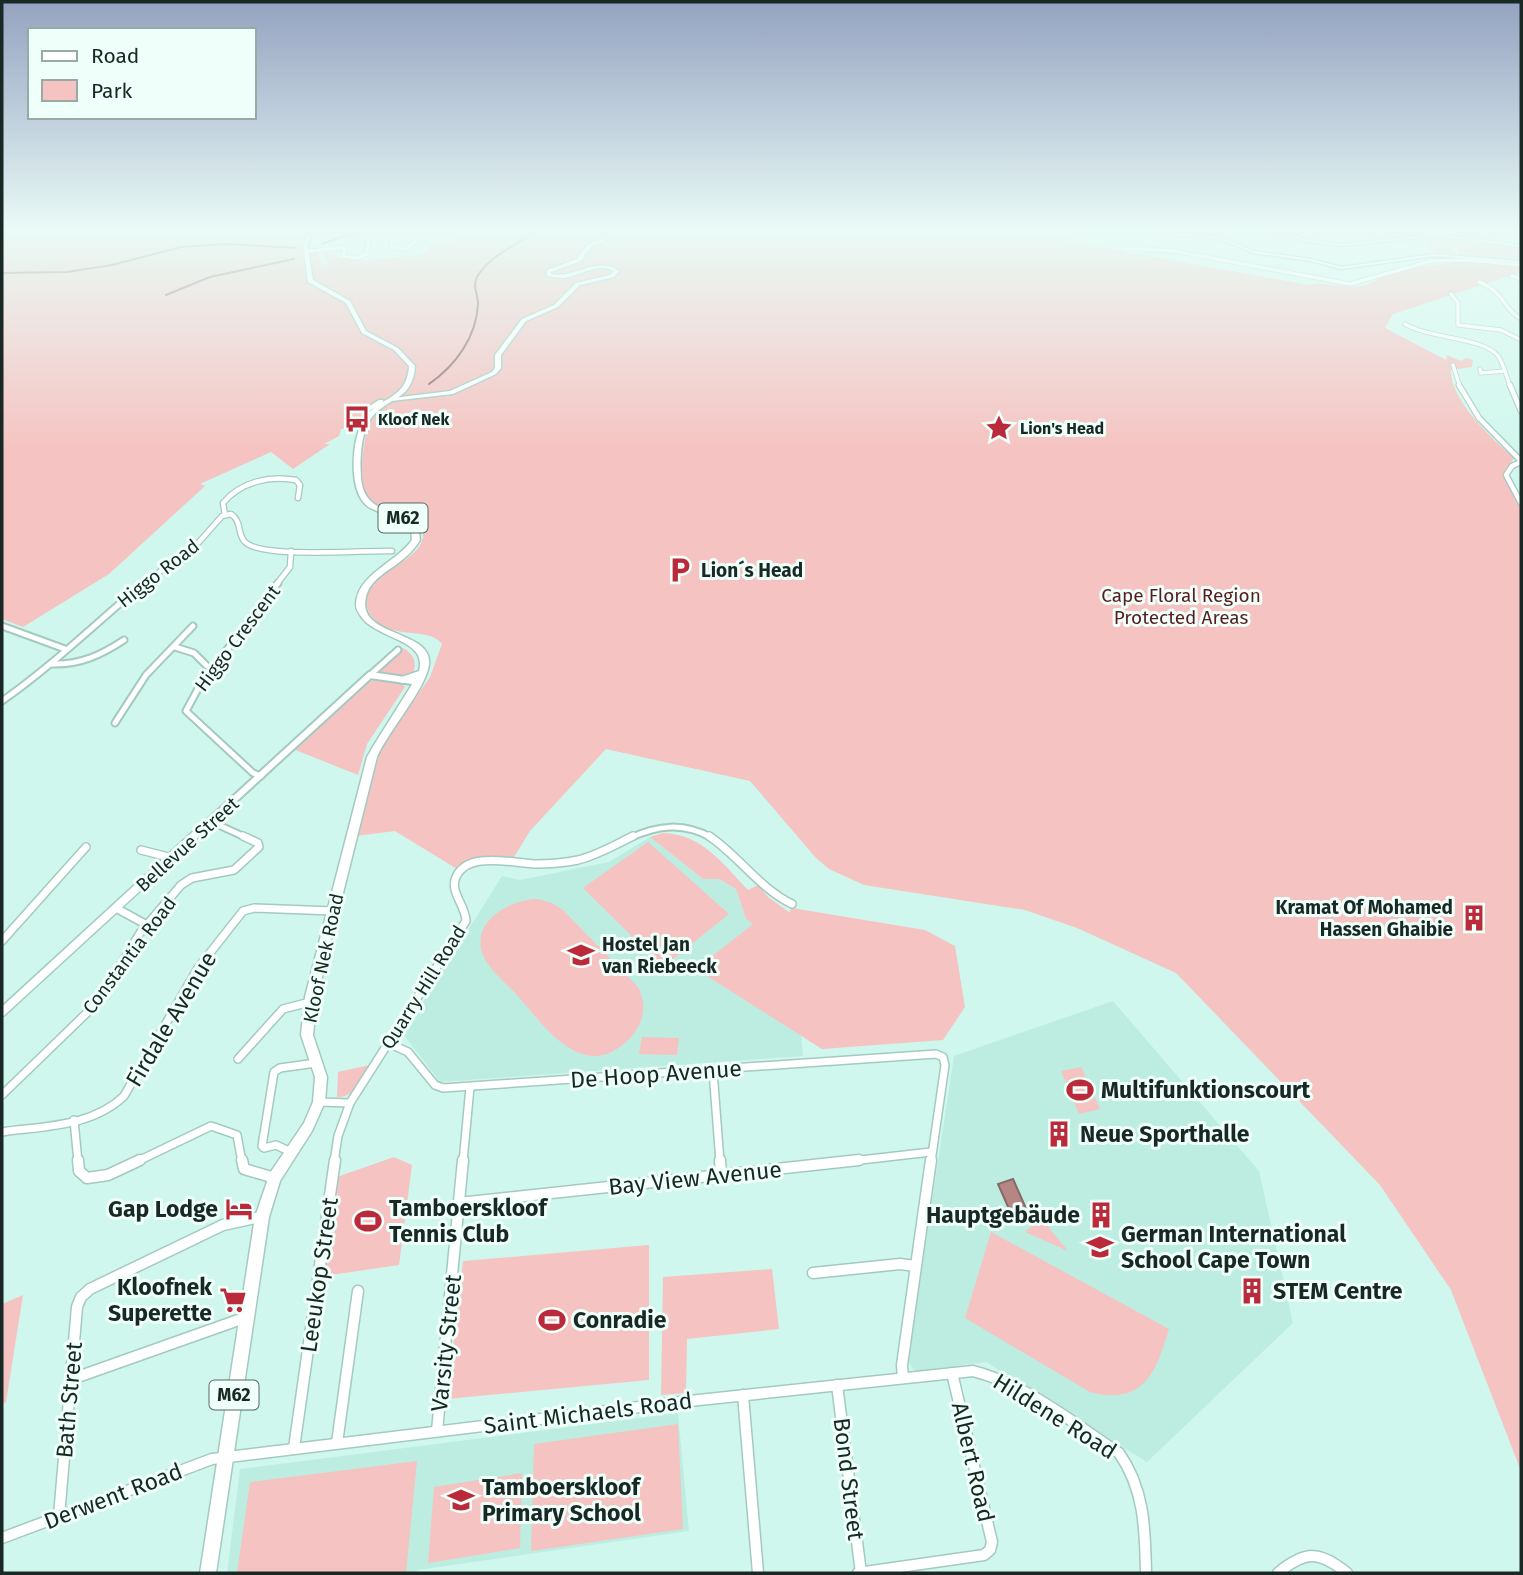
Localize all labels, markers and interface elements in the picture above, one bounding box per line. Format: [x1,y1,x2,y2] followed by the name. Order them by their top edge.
[28,28,256,119] legend
[91,43,139,69] text: Road
[91,78,133,104] text: Park
[342,404,372,434] bus stop icon: Kloof Nek
[378,410,449,429] place label: Kloof Nek
[984,413,1014,443] place icon: Lion's Head
[1020,419,1104,438] place label: Lion's Head
[378,504,428,532] road number: M62
[113,534,204,613] street label: Higgo Road
[665,555,695,585] parking icon: Lion´s Head
[701,559,803,582] place label: Lion´s Head
[190,580,285,696] street label: Higgo Crescent
[1101,584,1261,629] park label: Cape Floral Region Protected Areas
[131,792,244,897] street label: Bellevue Street
[299,891,348,1025] street label: Kloof Nek Road
[78,892,181,1019] street label: Constantia Road
[1276,896,1453,941] place label: Kramat Of Mohamed Hassen Ghaibie
[1459,903,1489,933] building icon: Kramat Of Mohamed Hassen Ghaibie
[376,921,471,1054] street label: Quarry Hill Road
[601,933,717,978] place label: Hostel Jan van Riebeeck
[566,940,596,970] school or university icon: Hostel Jan van Riebeeck
[120,946,222,1092] street label: Firdale Avenue
[569,1054,743,1094] street label: De Hoop Avenue
[1065,1075,1095,1105] sports icon: Multifunktionscourt
[1101,1076,1311,1104] place label: Multifunktionscourt
[1044,1119,1074,1149] building icon: Neue Sporthalle
[1080,1120,1250,1148] place label: Neue Sporthalle
[607,1155,783,1201] street label: Bay View Avenue
[224,1194,254,1224] hotel icon: Gap Lodge
[389,1194,549,1248] place label: Tamboerskloof Tennis Club
[108,1195,218,1223] place label: Gap Lodge
[294,1195,344,1354] street label: Leeukop Street
[1086,1200,1116,1230] building icon: Hauptgebäude
[926,1201,1080,1229] place label: Hauptgebäude
[353,1206,383,1236] sports icon: Tamboerskloof Tennis Club
[1121,1220,1346,1274] place label: German International School Cape Town
[1085,1232,1115,1262] school or university icon: German International School Cape Town
[425,1272,467,1413] street label: Varsity Street
[108,1273,212,1327] place label: Kloofnek Superette
[1237,1276,1267,1306] building icon: STEM Centre
[1273,1277,1403,1305] place label: STEM Centre
[218,1285,248,1315] supermarket icon: Kloofnek Superette
[537,1305,567,1335] sports icon: Conradie
[573,1306,667,1334] place label: Conradie
[50,1340,88,1459] street label: Bath Street
[988,1367,1122,1465] street label: Hildene Road
[210,1380,258,1410] road number: M62
[482,1386,694,1440] street label: Saint Michaels Road
[946,1399,1000,1525] street label: Albert Road
[828,1416,870,1543] street label: Bond Street
[40,1457,186,1535] street label: Derwent Road
[482,1473,642,1527] place label: Tamboerskloof Primary School
[446,1485,476,1515] school or university icon: Tamboerskloof Primary School

